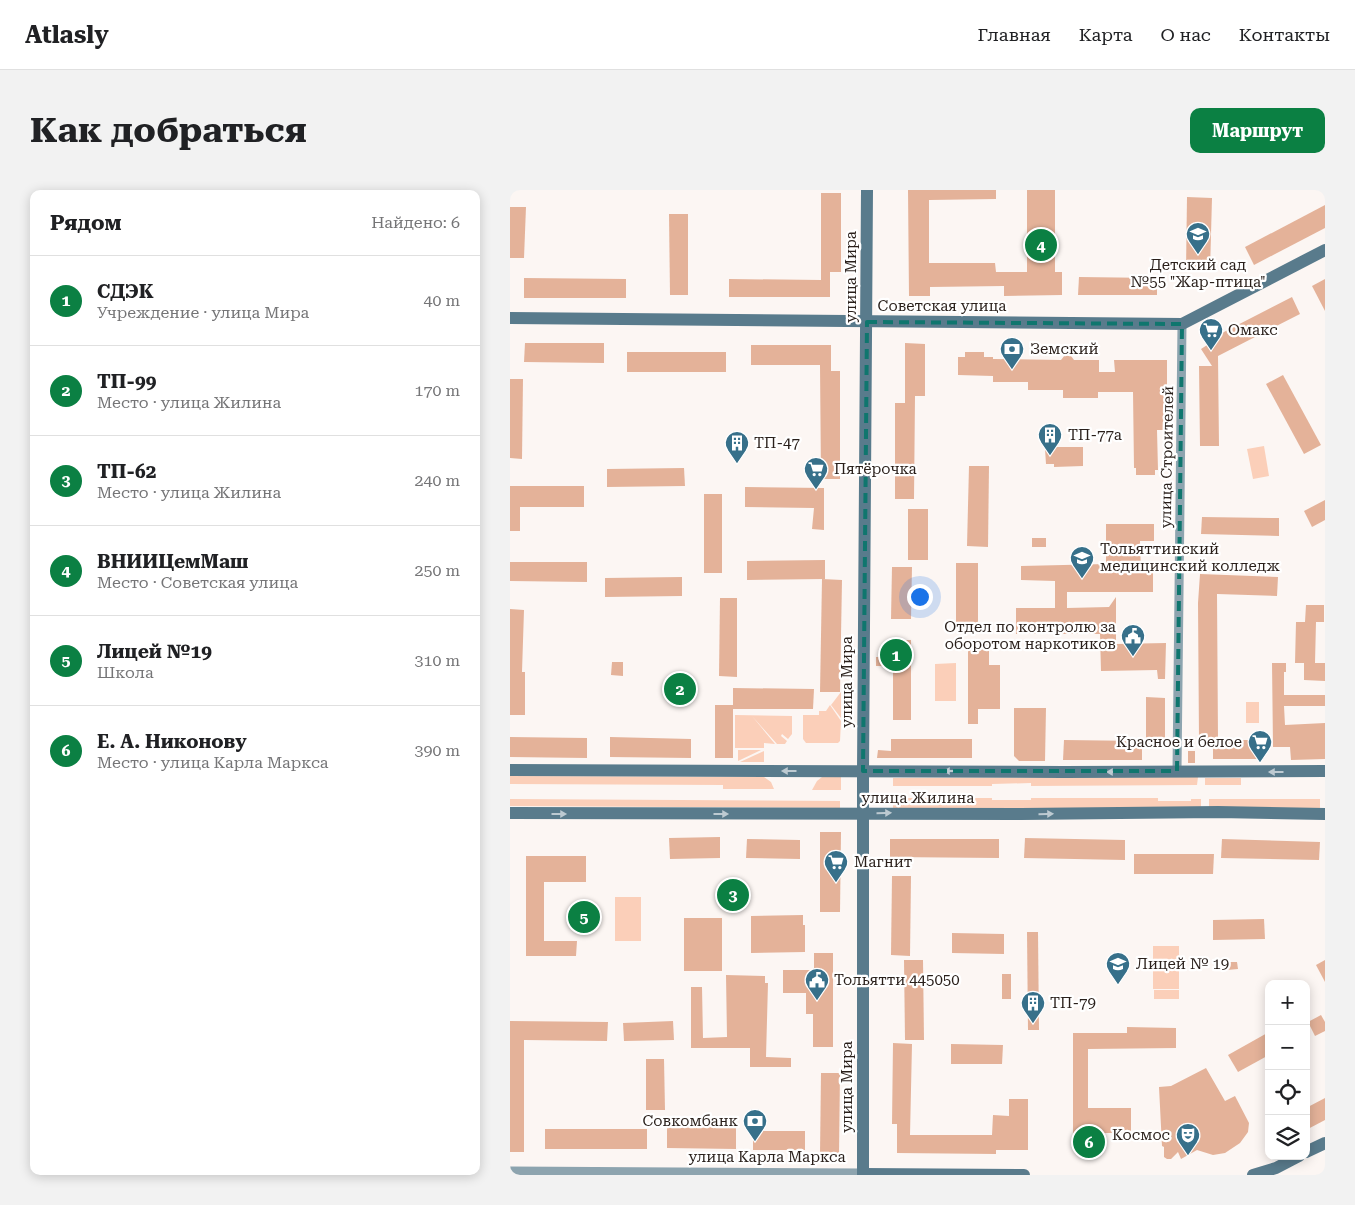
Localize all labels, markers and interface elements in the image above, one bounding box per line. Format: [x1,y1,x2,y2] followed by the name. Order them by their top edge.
[25,21,109,49] text: Atlasly
[978,24,1051,45] text: Главная
[1079,24,1133,45] text: Карта
[1161,24,1211,45] text: О нас
[1239,24,1330,45] text: Контакты
[1190,108,1325,153] button: Маршрут
[30,110,307,151] text: Как добраться
[50,211,122,235] text: Рядом
[371,213,460,232] text: Найдено: 6
[1185,221,1211,255] school or university icon: Детский сад №55 "Жар-птица"
[1025,226,1057,264] pin: 4
[842,231,860,323] street label: улица Мира
[1130,256,1266,291] place label: Детский сад №55 "Жар-птица"
[97,280,154,303] text: СДЭК
[62,291,70,310] text: 1
[423,291,460,310] text: 40 m
[878,297,1006,315] street label: Советская улица
[97,303,309,322] text: Учреждение · улица Мира
[1198,317,1224,351] supermarket icon: Омакс
[1228,321,1278,339] place label: Омакс
[999,336,1025,370] bank icon: Земский
[1030,340,1099,358] place label: Земский
[97,370,156,393] text: ТП-99
[62,381,70,400] text: 2
[414,381,460,400] text: 170 m
[1157,386,1177,528] street label: улица Строителей
[97,393,281,412] text: Место · улица Жилина
[1037,422,1063,456] building icon: ТП-77а
[1068,426,1122,444] place label: ТП-77а
[724,430,750,464] building icon: ТП-47
[754,434,800,452] place label: ТП-47
[803,456,829,490] supermarket icon: Пятёрочка
[97,460,156,483] text: ТП-62
[834,460,917,478] place label: Пятёрочка
[62,471,70,490] text: 3
[414,471,460,490] text: 240 m
[97,483,281,502] text: Место · улица Жилина
[1100,540,1280,575] place label: Тольяттинский медицинский колледж
[1069,545,1095,579] school or university icon: Тольяттинский медицинский колледж
[97,550,248,573] text: ВНИИЦемМаш
[62,561,70,580] text: 4
[414,561,460,580] text: 250 m
[97,573,298,592] text: Место · Советская улица
[907,584,933,610] your location
[944,618,1116,653] place label: Отдел по контролю за оборотом наркотиков
[1120,623,1146,657] public building icon: Отдел по контролю за оборотом наркотиков
[838,636,856,728] street label: улица Мира
[880,636,912,674] pin: 1
[97,640,212,663] text: Лицей №19
[62,651,70,670] text: 5
[414,651,460,670] text: 310 m
[97,663,154,682] text: Школа
[664,670,696,708] pin: 2
[1247,729,1273,763] supermarket icon: Красное и белое
[97,730,247,753] text: Е. А. Никонову
[1116,733,1242,751] place label: Красное и белое
[62,741,70,760] text: 6
[414,741,460,760] text: 390 m
[97,753,329,772] text: Место · улица Карла Маркса
[781,767,797,775] one-way arrow
[943,768,959,776] one-way arrow
[1106,768,1122,776] one-way arrow
[1268,768,1284,776] one-way arrow
[862,789,974,807] street label: улица Жилина
[876,809,892,817] one-way arrow
[551,810,567,818] one-way arrow
[713,810,729,818] one-way arrow
[1038,810,1054,818] one-way arrow
[823,849,849,883] supermarket icon: Магнит
[854,853,912,871] place label: Магнит
[717,876,749,914] pin: 3
[568,898,600,936] pin: 5
[1105,951,1131,985] school or university icon: Лицей № 19
[1136,955,1229,973] place label: Лицей № 19
[804,967,830,1001] public building icon: Тольятти 445050
[834,971,960,989] place label: Тольятти 445050
[1265,980,1310,1160] map controls
[1265,980,1310,1025] button: +
[1020,990,1046,1024] building icon: ТП-79
[1050,994,1096,1012] place label: ТП-79
[1265,1025,1310,1070] button: −
[838,1041,856,1133] street label: улица Мира
[1265,1070,1310,1115] button: locate
[742,1108,768,1142] bank icon: Совкомбанк
[643,1112,738,1130] place label: Совкомбанк
[1265,1115,1310,1160] button: layers
[1175,1122,1201,1156] theatre icon: Космос
[1073,1123,1105,1161] pin: 6
[1112,1126,1170,1144] place label: Космос
[688,1148,846,1166] street label: улица Карла Маркса

